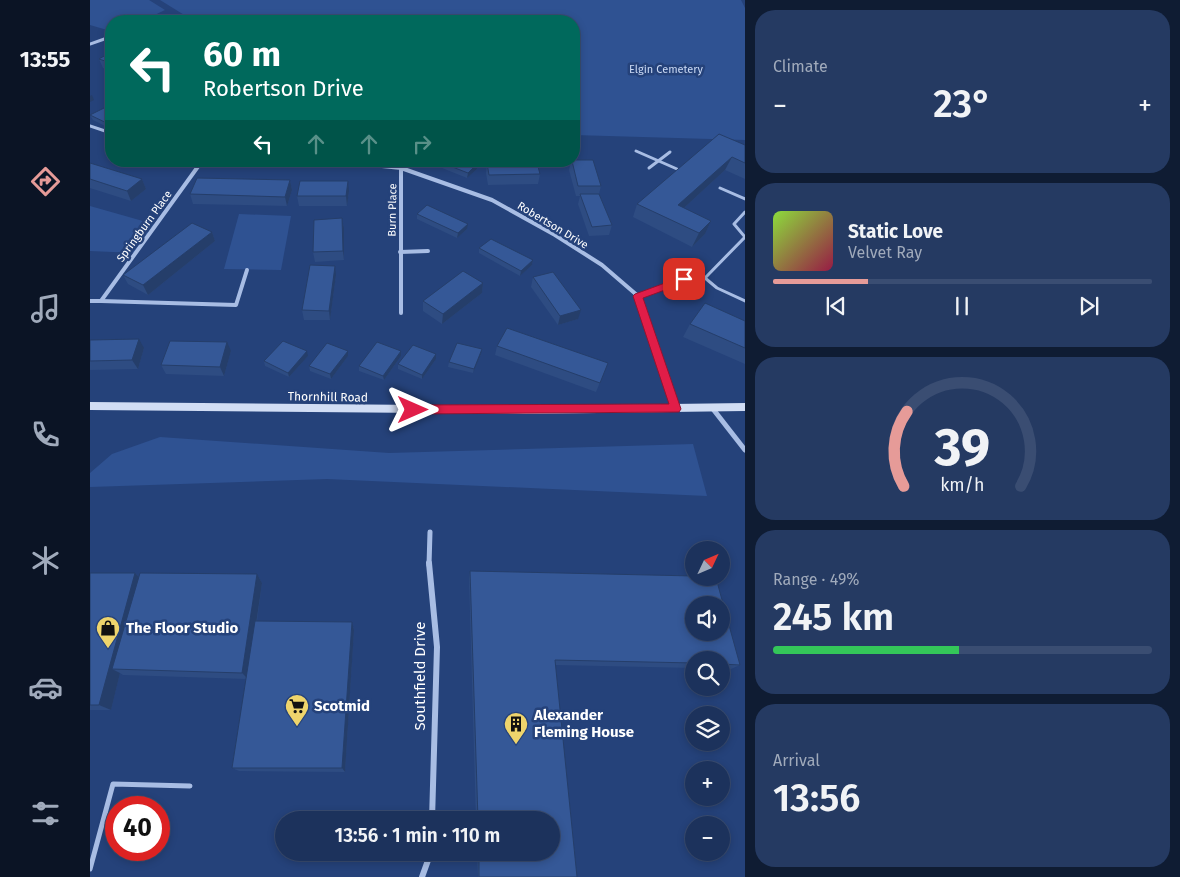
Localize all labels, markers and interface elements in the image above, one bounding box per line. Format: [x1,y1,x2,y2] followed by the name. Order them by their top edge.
[203,33,281,75] text: 60 m
[120,35,185,100] icon: left
[20,46,70,73] text: 13:55
[773,57,828,76] text: Climate
[629,63,704,76] park label: Elgin Cemetery
[203,75,364,102] text: Robertson Drive
[933,81,992,127] text: 23°
[773,89,787,122] text: −
[1138,89,1152,122] text: +
[249,130,277,158] icon: left
[302,130,330,158] icon: ahead
[355,130,383,158] icon: ahead
[408,130,436,158] icon: right
[28,164,63,199] icon: directions
[386,183,399,237] street label: Burn Place
[114,188,175,265] street label: Springburn Place
[515,199,591,252] street label: Robertson Drive
[848,220,943,243] text: Static Love
[848,243,922,262] text: Velvet Ray
[663,258,705,300] pin
[670,265,698,293] icon: arrive
[28,291,63,326] icon: music
[822,292,850,320] icon: previous
[948,292,976,320] icon: pause
[1075,292,1103,320] icon: next
[386,383,438,435] position arrow
[288,389,368,405] street label: Thornhill Road
[934,416,990,479] text: 39
[28,417,63,452] icon: phone
[940,474,985,496] text: km/h
[685,541,730,586] north arrow
[685,541,730,861] map controls
[28,543,63,578] icon: climate
[773,570,860,589] text: Range · 49%
[773,594,894,640] text: 245 km
[685,596,730,641] button: sound
[95,615,121,649] shop icon: The Floor Studio
[126,619,238,637] place label: The Floor Studio
[411,621,429,731] street label: Southfield Drive
[685,651,730,696] button: search
[28,670,63,705] icon: car
[284,693,310,727] supermarket icon: Scotmid
[314,697,370,715] place label: Scotmid
[533,706,634,741] place label: Alexander Fleming House
[685,706,730,751] button: layers
[503,711,529,745] building icon: Alexander Fleming House
[773,751,820,770] text: Arrival
[685,761,730,806] button: +
[773,775,860,821] text: 13:56
[28,796,63,831] icon: filters
[105,796,170,861] speed limit sign: 40
[685,816,730,861] button: −
[335,824,500,847] text: 13:56 · 1 min · 110 m

